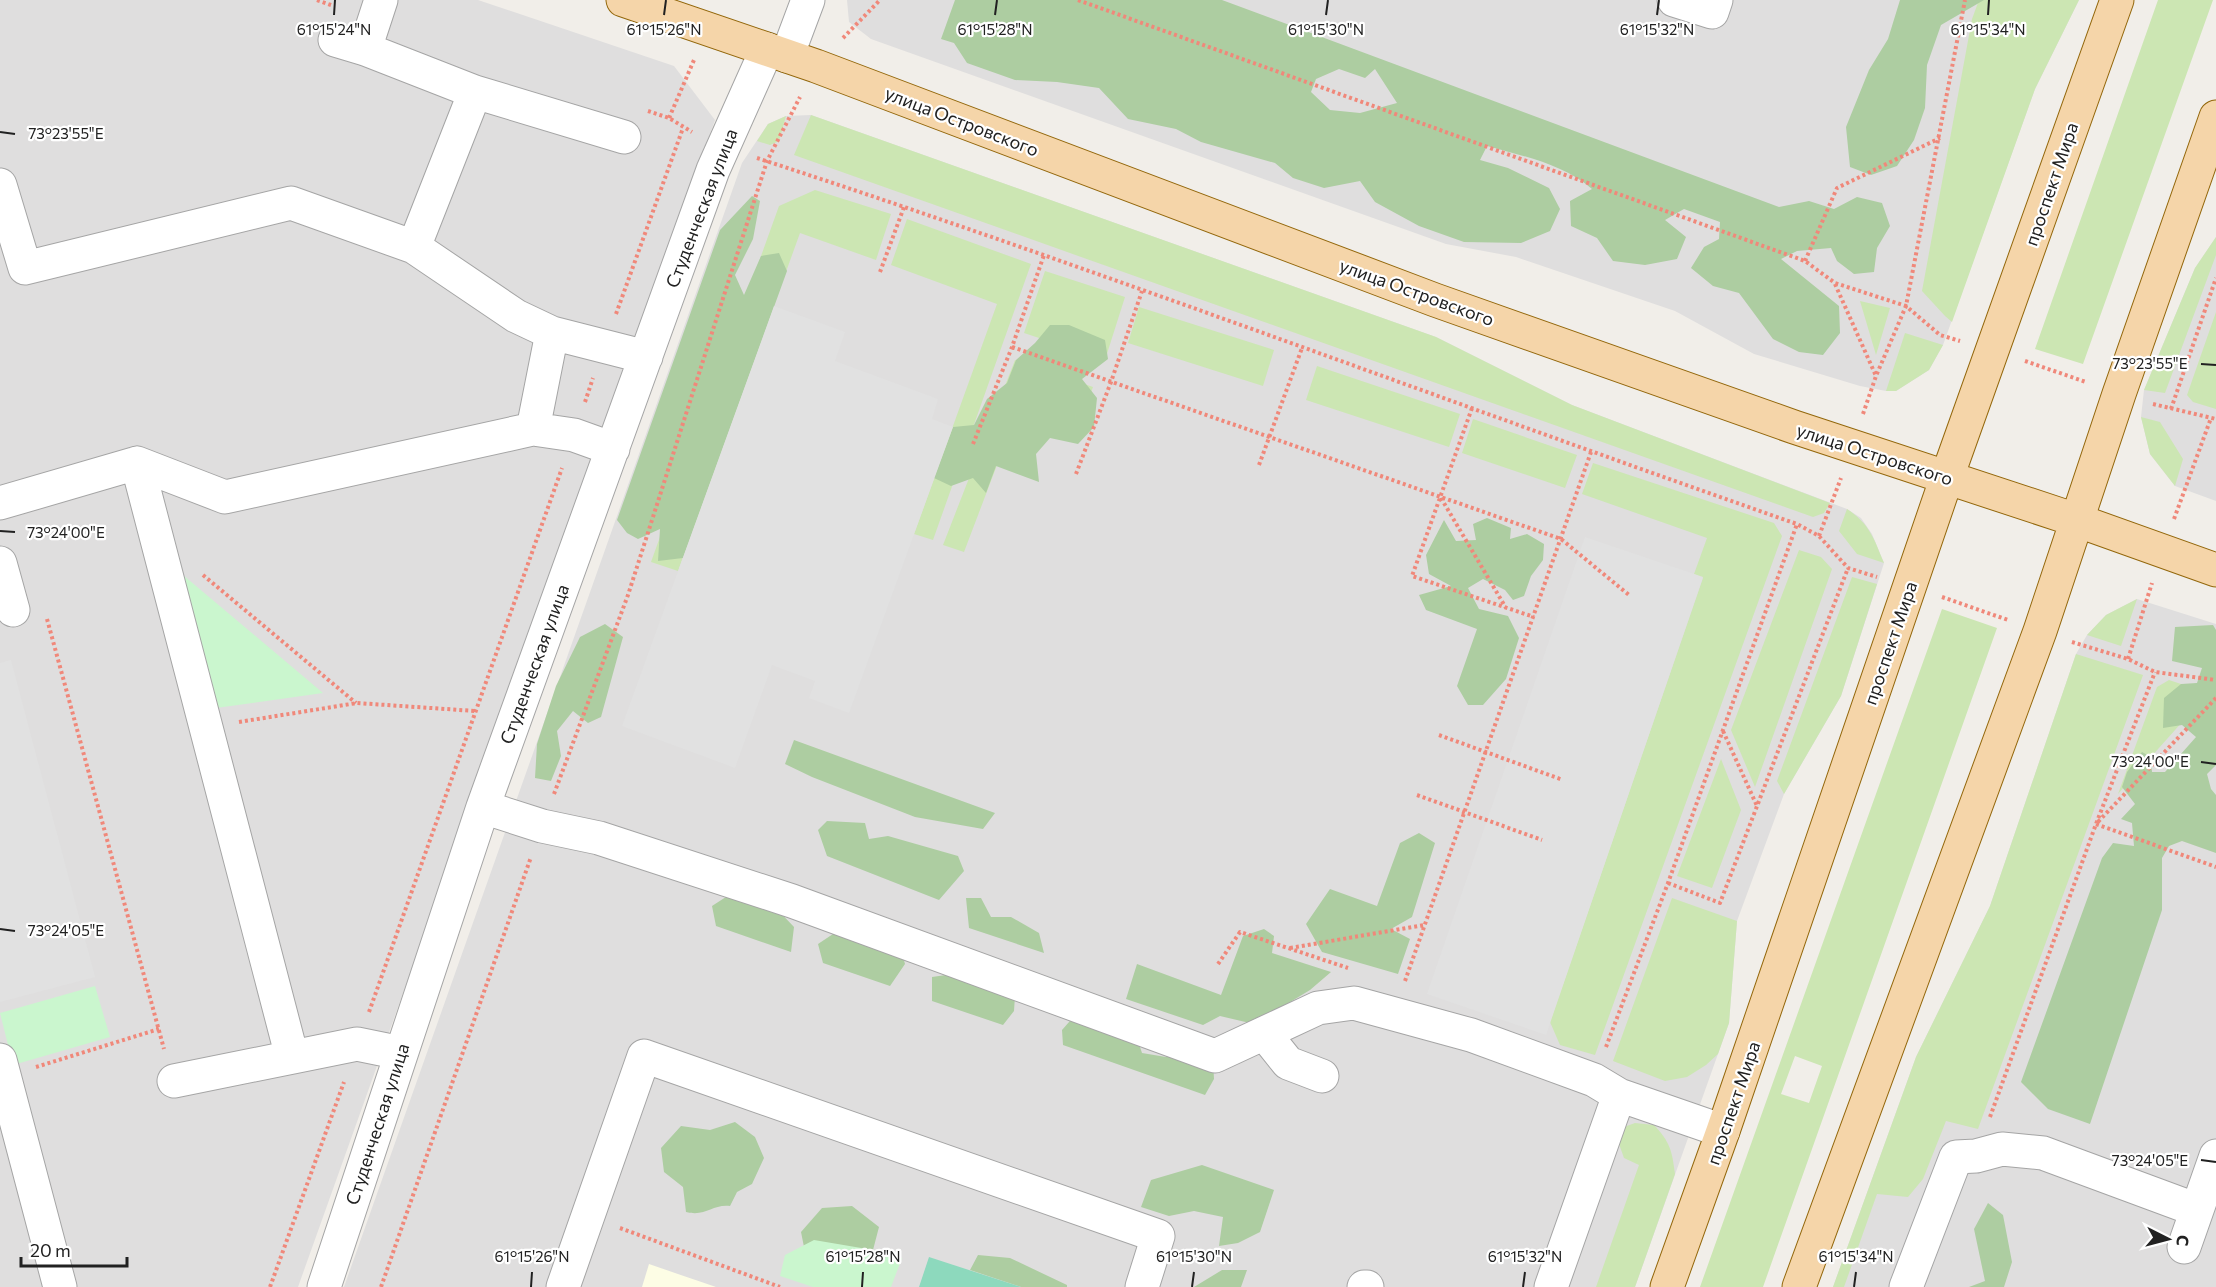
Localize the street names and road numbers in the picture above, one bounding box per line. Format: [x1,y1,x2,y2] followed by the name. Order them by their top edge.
[882,82,1042,160] street label: улица Островского
[2020,119,2082,249] street label: проспект Мира
[661,125,741,291] street label: Студенческая улица
[1337,254,1497,330] street label: улица Островского
[1794,418,1956,490] street label: улица Островского
[1859,578,1921,708] street label: проспект Мира
[495,581,573,747] street label: Студенческая улица
[1702,1038,1764,1168] street label: проспект Мира
[340,1040,414,1208] street label: Студенческая улица

